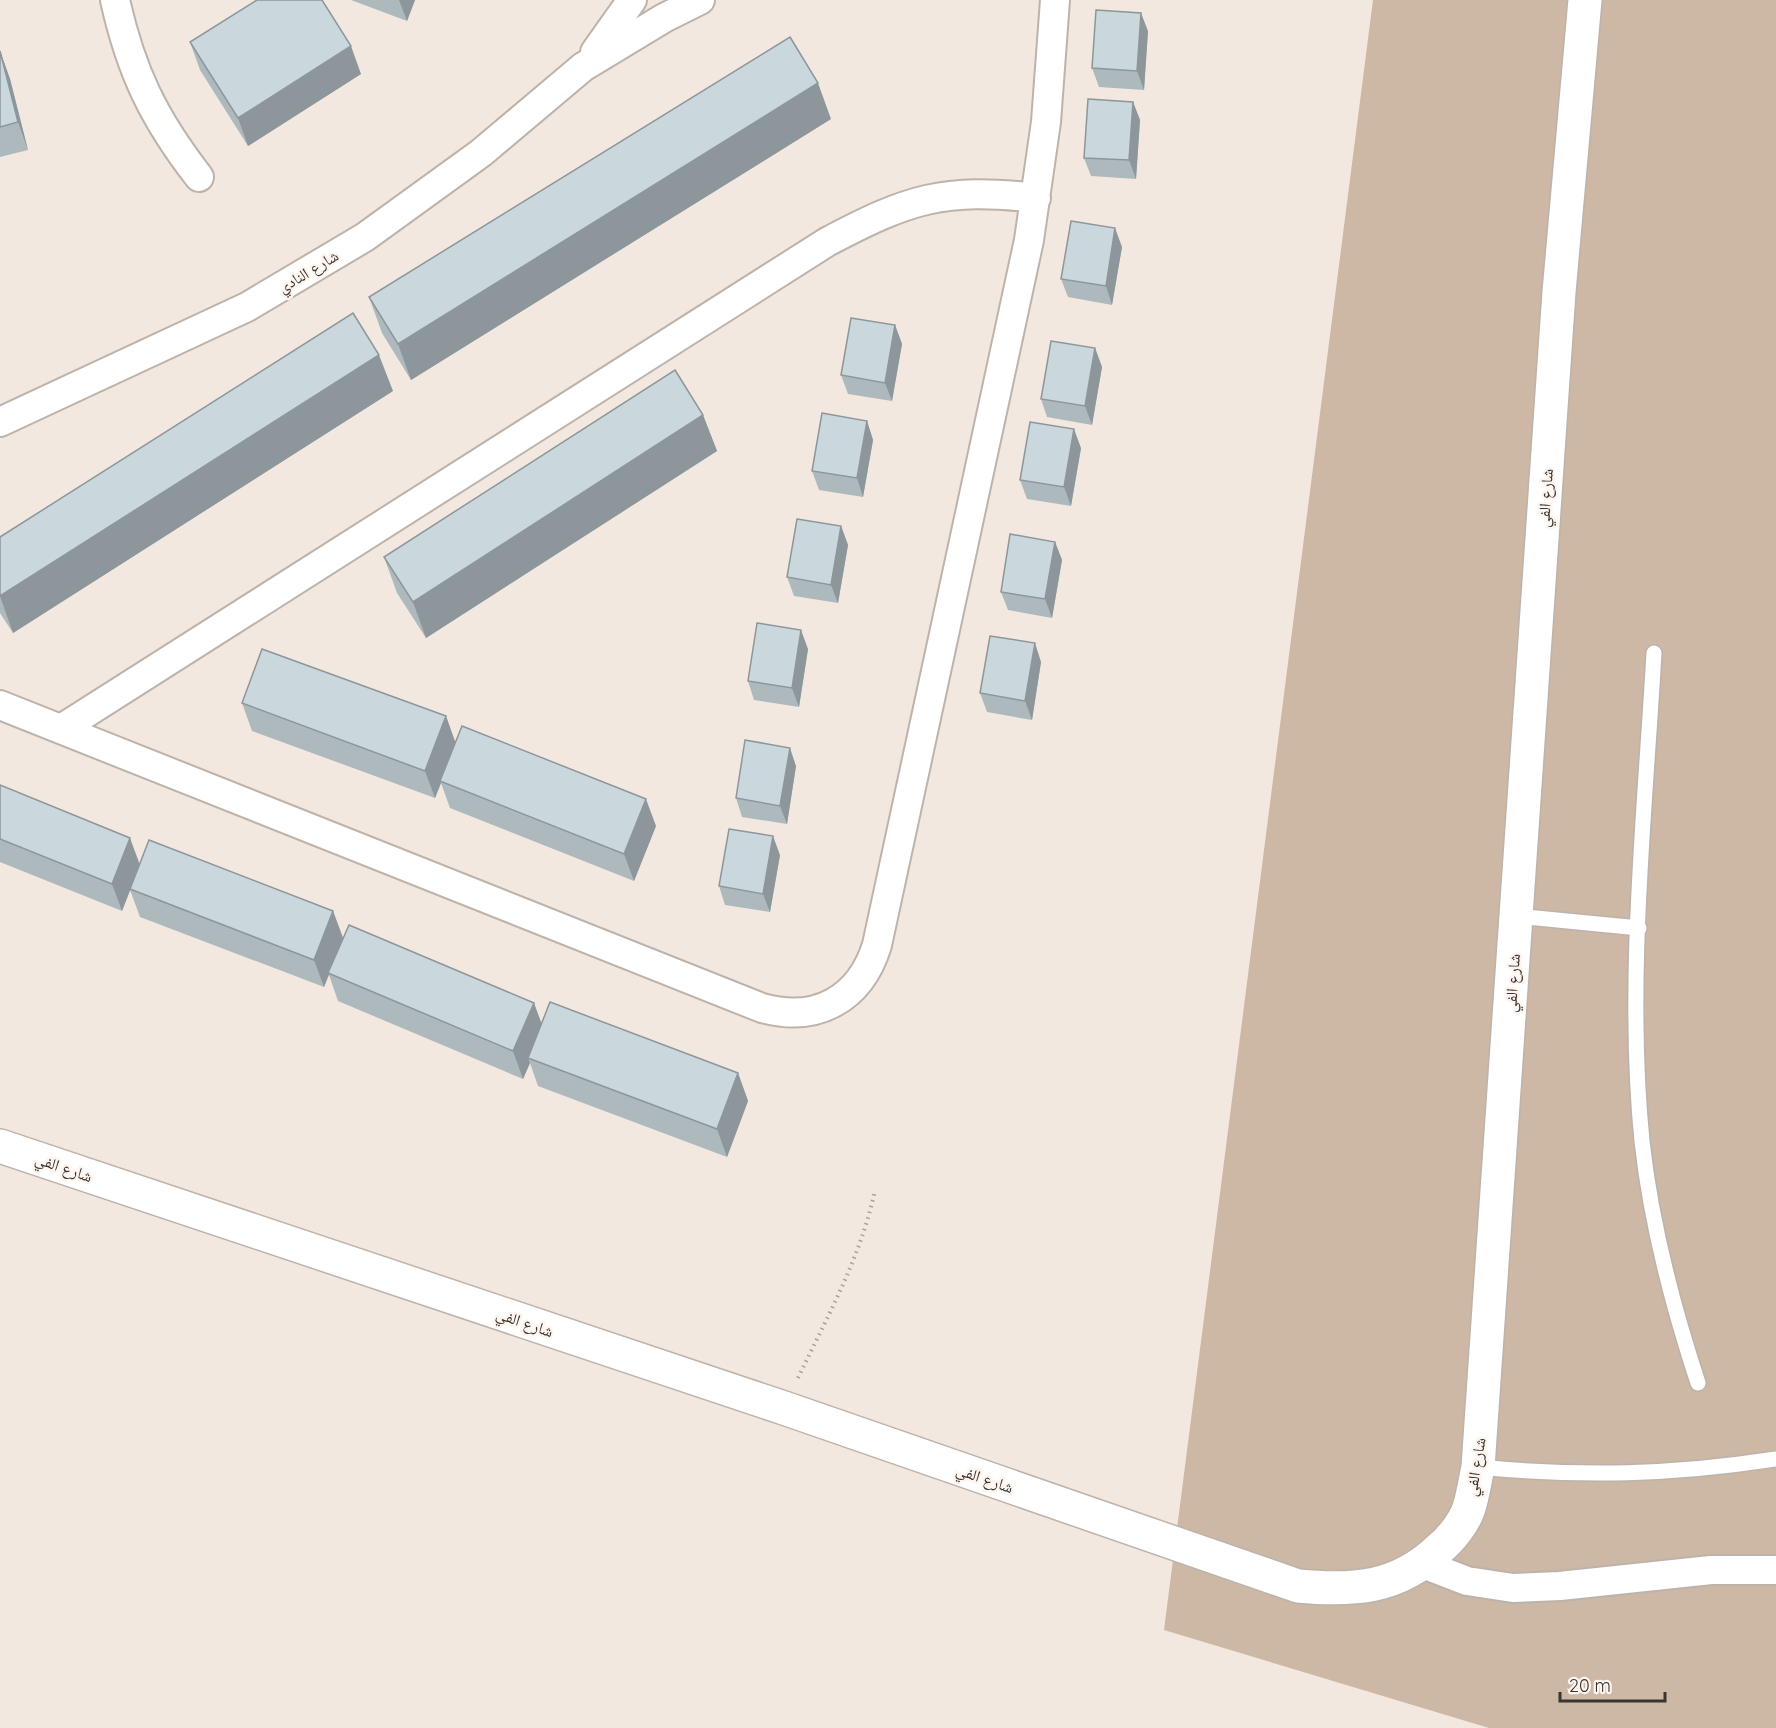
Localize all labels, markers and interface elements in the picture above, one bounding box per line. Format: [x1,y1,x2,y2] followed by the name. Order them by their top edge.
[274,245,344,300] street label: شارع النادي
[1533,468,1560,528] street label: شارع الفي
[1500,953,1527,1013] street label: شارع الفي
[32,1148,95,1189] street label: شارع الفي
[493,1303,556,1344] street label: شارع الفي
[1460,1436,1493,1498] street label: شارع الفي
[953,1459,1016,1500] street label: شارع الفي
[1560,1665,1665,1703] scale bar
[1569,1674,1611,1697] text: 20 m

